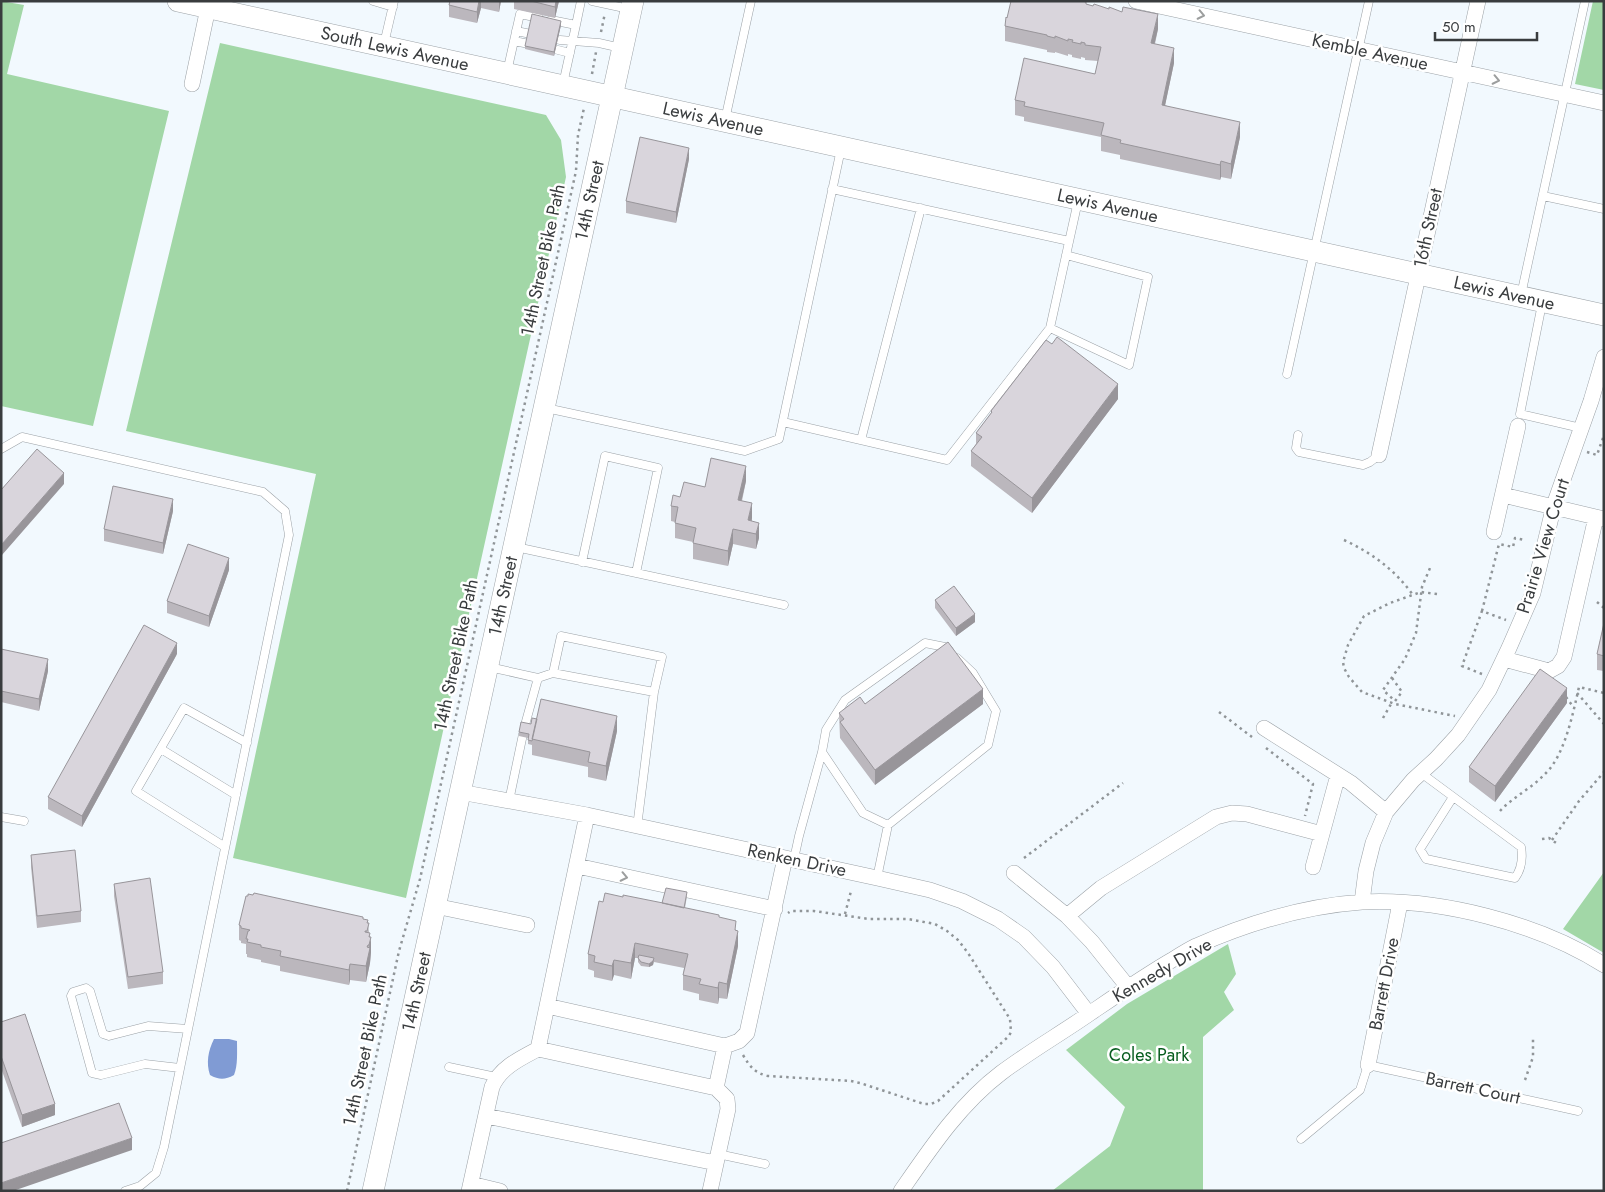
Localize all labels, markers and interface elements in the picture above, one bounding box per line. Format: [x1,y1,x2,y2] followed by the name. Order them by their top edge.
[1196,10,1205,20] one-way arrow
[1435,10,1538,42] scale bar
[1442,16,1476,38] text: 50 m
[318,20,471,78] street label: South Lewis Avenue
[1310,27,1430,77] street label: Kemble Avenue
[1492,74,1501,85] one-way arrow
[660,95,766,143] street label: Lewis Avenue
[568,157,611,243] street label: 14th Street
[514,182,572,338] street label: 14th Street Bike Path
[1055,182,1161,229] street label: Lewis Avenue
[1407,185,1449,270] street label: 16th Street
[1451,269,1557,317] street label: Lewis Avenue
[1510,475,1576,617] street label: Prairie View Court
[482,553,524,638] street label: 14th Street
[427,577,485,733] street label: 14th Street Bike Path
[745,837,849,883] street label: Renken Drive
[620,871,629,882] one-way arrow
[1108,931,1216,1009] street label: Kennedy Drive
[1362,935,1406,1033] street label: Barrett Drive
[395,949,438,1034] street label: 14th Street
[336,972,394,1128] street label: 14th Street Bike Path
[1109,1042,1189,1068] park label: Coles Park
[1423,1065,1523,1111] street label: Barrett Court

